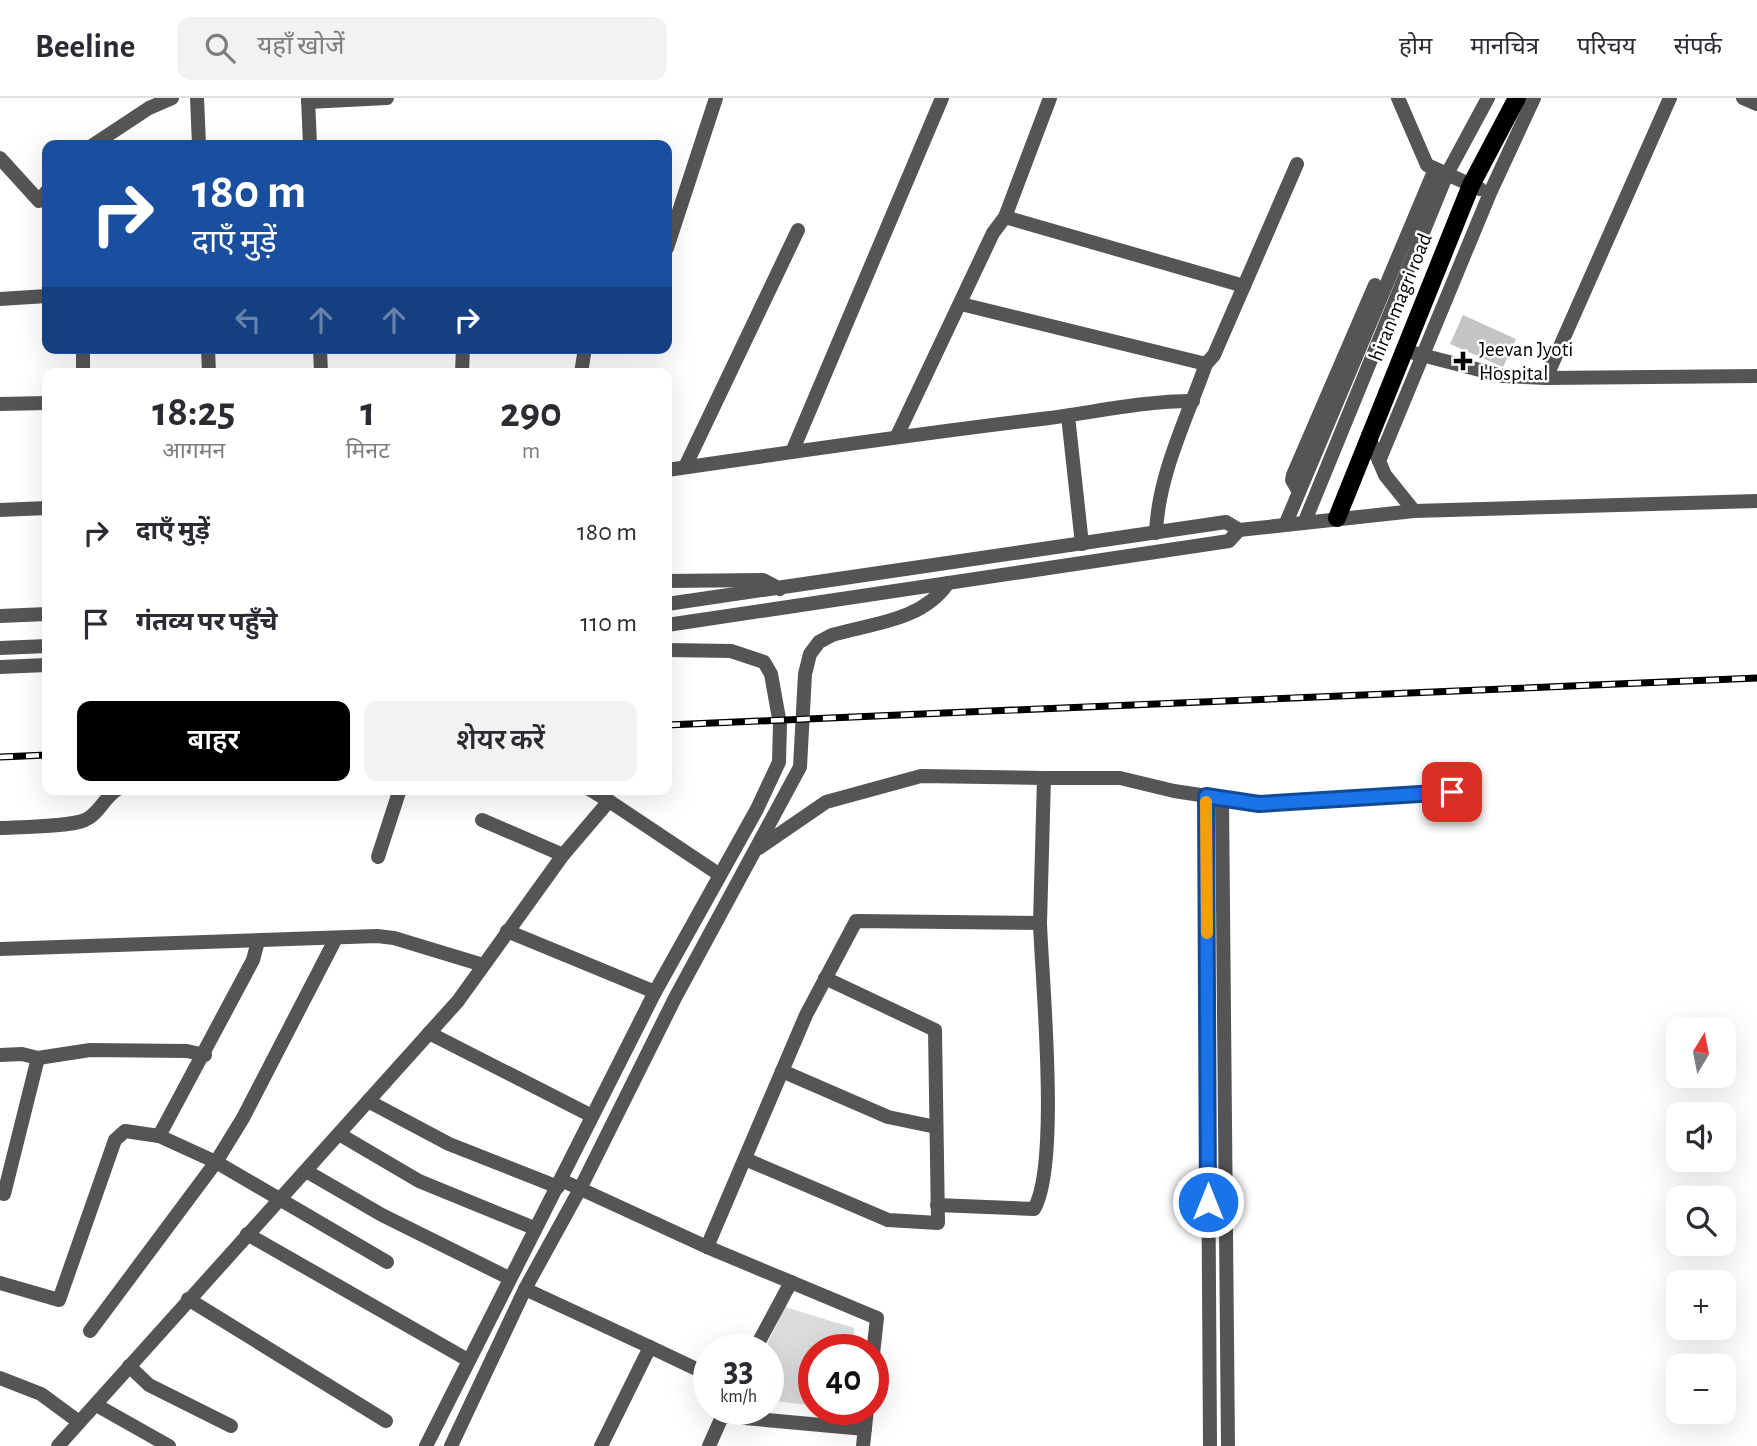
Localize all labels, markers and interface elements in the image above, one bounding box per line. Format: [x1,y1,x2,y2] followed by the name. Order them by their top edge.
[177,17,667,80] search box
[201,29,239,67] icon: search
[35,31,135,64] text: Beeline
[257,33,344,59] text: यहाँ खोजें
[1399,35,1432,59] text: होम
[1470,35,1539,59] text: मानचित्र
[1577,35,1636,59] text: परिचय
[1674,35,1722,59] text: संपर्क
[77,168,168,259] icon: right
[192,168,306,217] text: 180 m
[192,226,277,258] text: दाएँ मुड़ें
[1365,230,1436,364] street label: hiran magri road
[229,301,267,339] icon: left
[302,301,340,339] icon: ahead
[375,301,413,339] icon: ahead
[448,301,486,339] icon: right
[1479,339,1573,384] place label: Jeevan Jyoti Hospital
[1453,351,1473,371] marker: Jeevan Jyoti Hospital
[152,391,236,433] text: 18:25
[360,391,375,433] text: 1
[500,392,562,434] text: 290
[162,440,225,463] text: आगमन
[346,440,390,463] text: मिनट
[522,440,540,463] text: m
[77,514,115,552] icon: right
[136,518,210,544] text: दाएँ मुड़ें
[577,519,637,545] text: 180 m
[77,605,115,643] icon: arrive
[136,609,278,635] text: गंतव्य पर पहुँचे
[580,610,637,636] text: 110 m
[77,701,350,781] button: बाहर
[364,701,637,781] button: शेयर करें
[1422,762,1482,822] pin
[1433,773,1471,811] icon: arrive
[1666,1018,1736,1088] north arrow
[1666,1018,1736,1424] map controls
[1666,1102,1736,1172] button: sound
[1171,1165,1245,1239] position arrow
[1666,1186,1736,1256] button: search
[1666,1270,1736,1340] button: +
[798,1334,889,1425] speed limit sign: 40
[723,1353,754,1388] text: 33
[1666,1354,1736,1424] button: −
[720,1388,757,1406] text: km/h

